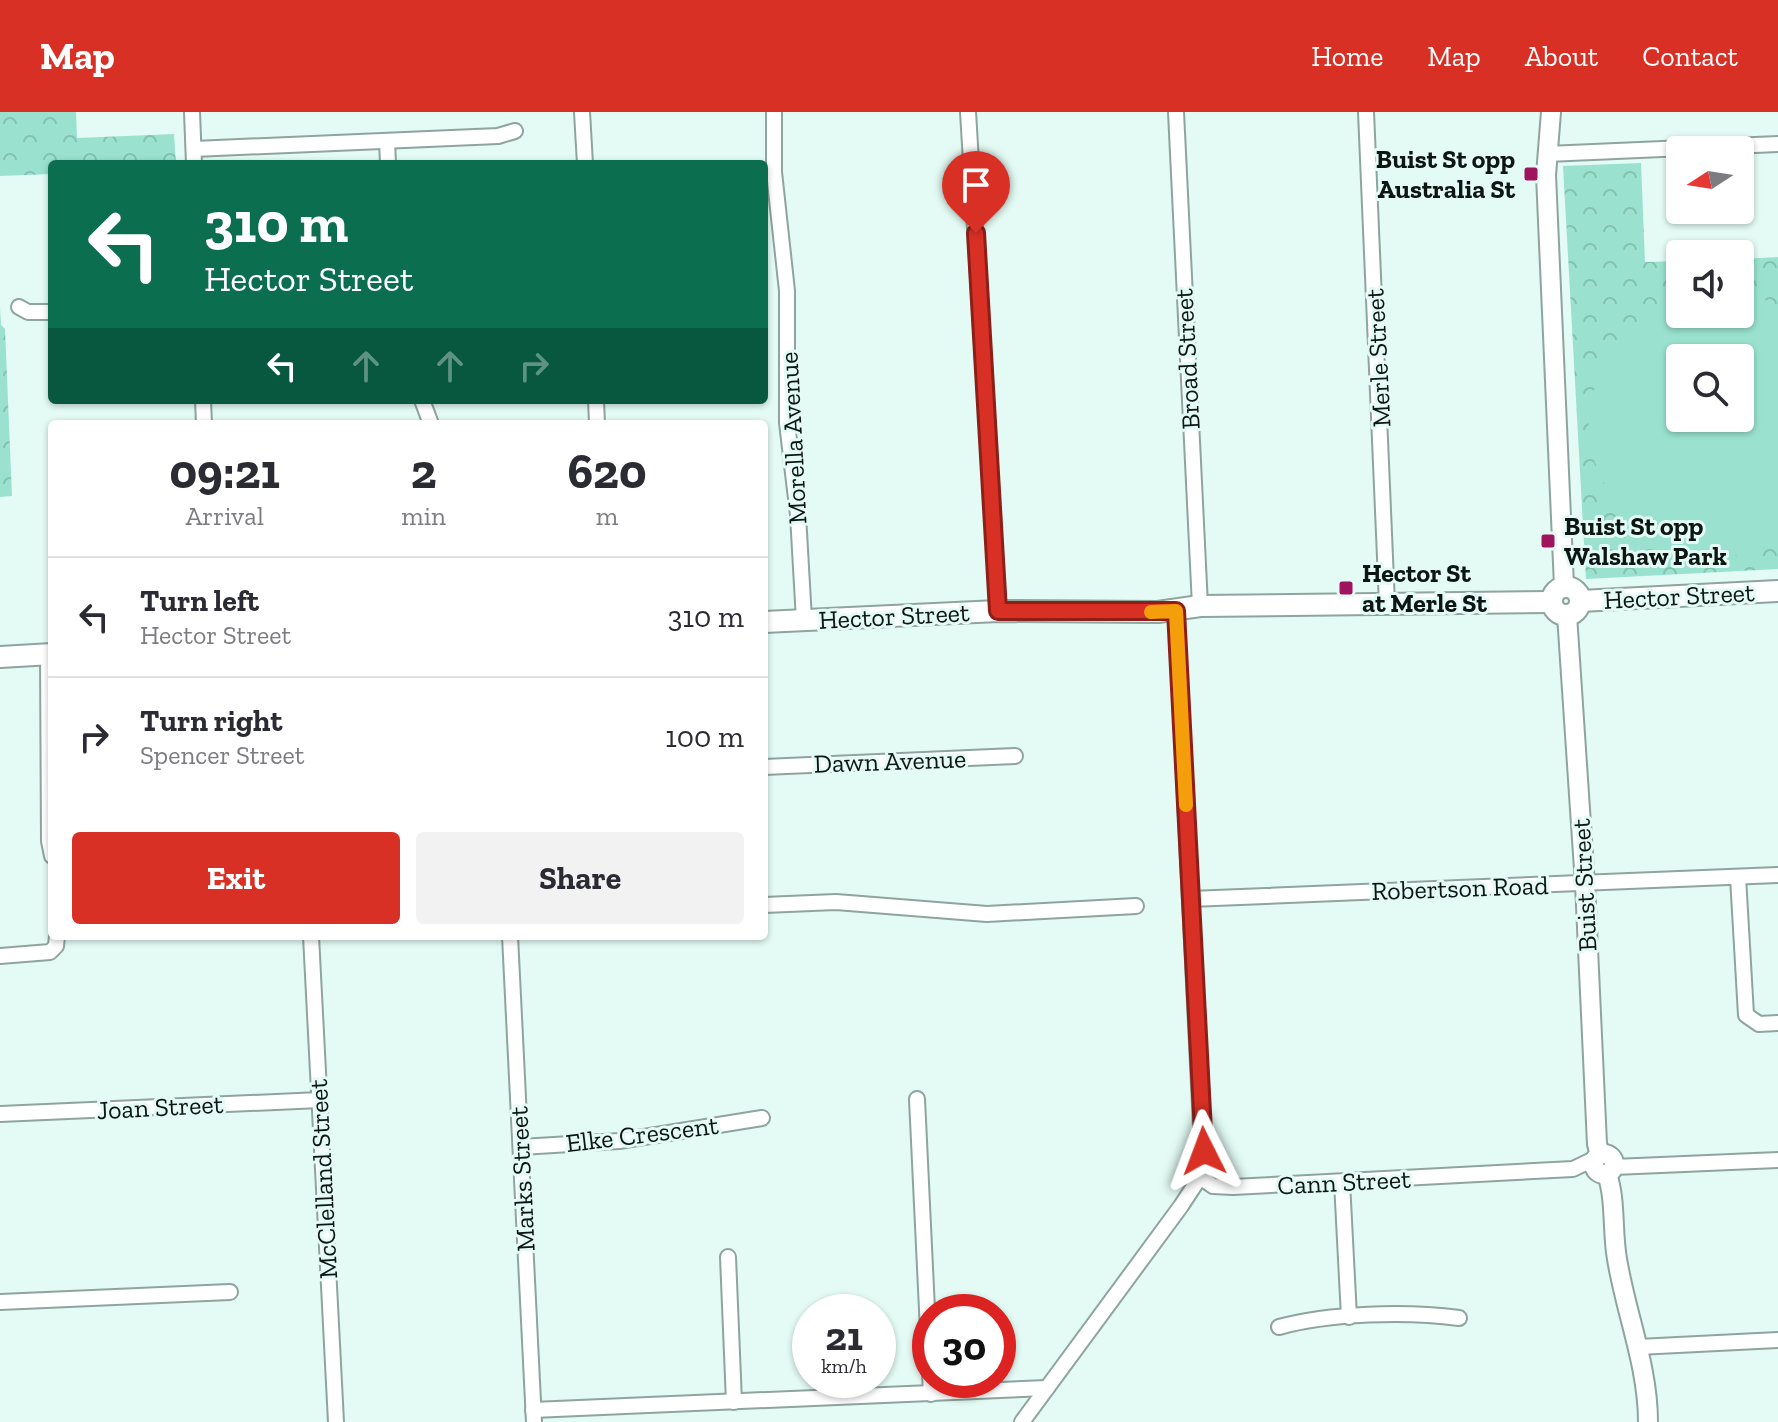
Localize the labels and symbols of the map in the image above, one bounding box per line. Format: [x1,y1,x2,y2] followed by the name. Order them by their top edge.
[1666,136,1754,224] north arrow
[1376,143,1516,205] place label: Buist St opp Australia St
[942,151,1010,233] pin
[1522,165,1540,183] marker: Buist St opp Australia St
[1167,287,1207,430] street label: Broad Street
[1358,287,1398,428] street label: Merle Street
[773,351,813,525] street label: Morella Avenue
[1564,510,1727,572] place label: Buist St opp Walshaw Park
[1539,532,1557,550] marker: Buist St opp Walshaw Park
[1362,557,1487,619] place label: Hector St at Merle St
[1603,576,1756,616] street label: Hector Street
[1337,579,1355,597] marker: Hector St at Merle St
[818,596,971,636] street label: Hector Street
[813,742,967,780] street label: Dawn Avenue
[1565,817,1603,952] street label: Buist Street
[1371,869,1549,907] street label: Robertson Road
[302,1078,344,1280] street label: McClelland Street
[96,1088,224,1126] street label: Joan Street
[502,1105,542,1252] street label: Marks Street
[564,1109,720,1159] street label: Elke Crescent
[1162,1109,1246,1193] position arrow
[1276,1163,1412,1201] street label: Cann Street
[912,1294,1016,1398] speed limit sign: 30

